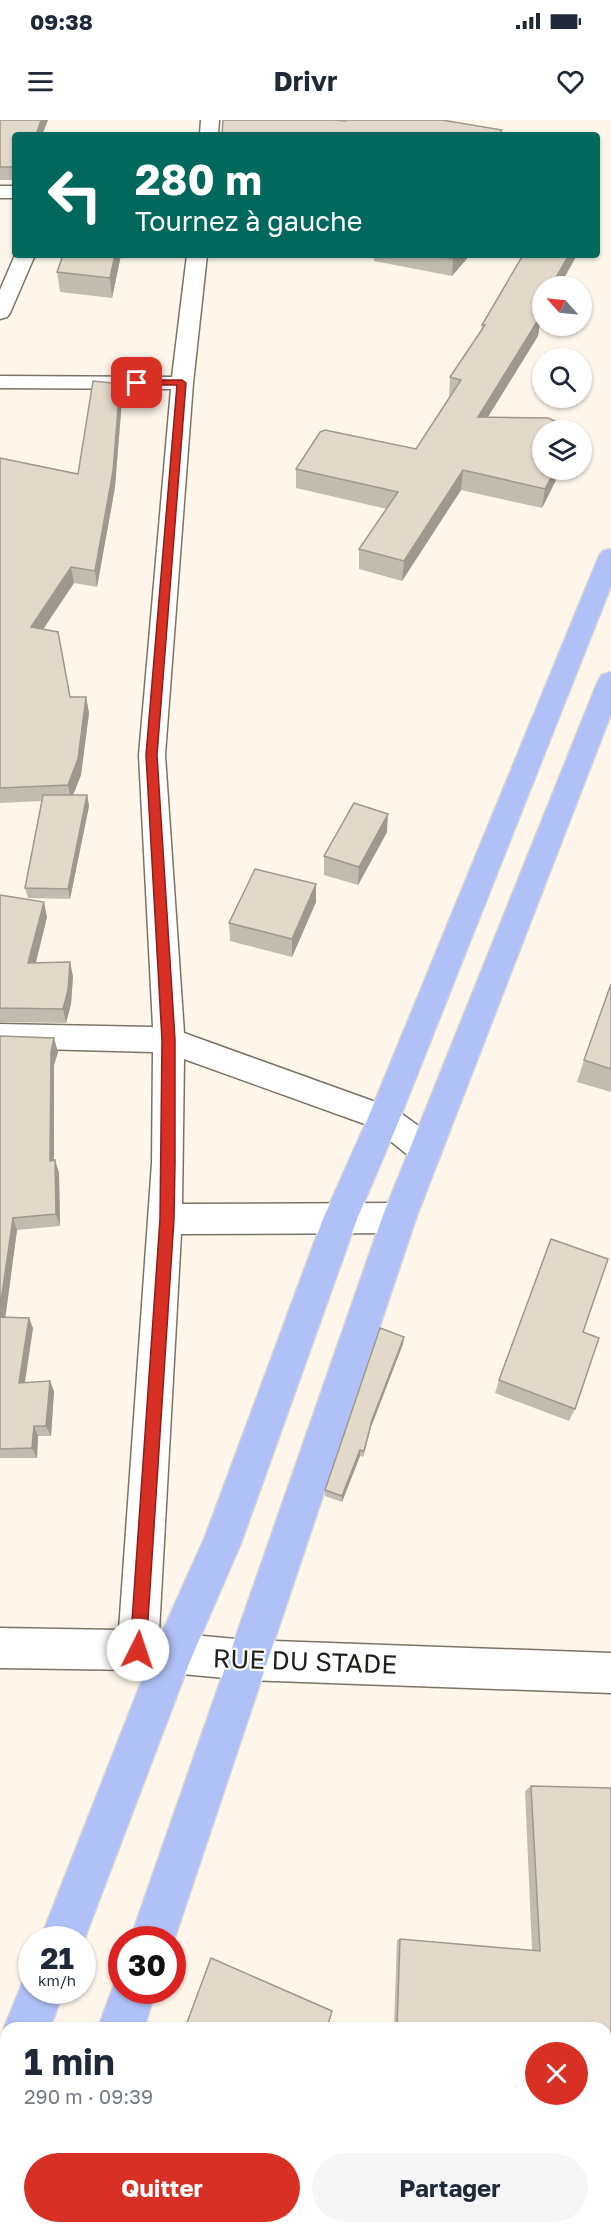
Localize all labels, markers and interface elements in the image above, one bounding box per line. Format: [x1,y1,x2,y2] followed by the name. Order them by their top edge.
[30,8,93,35] text: 09:38
[24,65,57,98] icon: menu
[274,65,337,97] text: Drivr
[554,65,587,98] icon: heart
[135,154,262,204] text: 280 m
[36,156,114,234] icon: left
[135,205,362,237] text: Tournez à gauche
[532,276,592,336] north arrow
[532,276,592,480] map controls
[532,348,592,408] button: search
[111,357,162,408] pin
[120,366,153,399] icon: arrive
[532,420,592,480] button: layers
[106,1618,170,1682] position arrow
[212,1642,398,1680] street label: RUE DU STADE
[108,1926,186,2004] speed limit sign: 30
[40,1940,74,1976] text: 21
[38,1971,76,1989] text: km/h
[24,2040,115,2083] text: 1 min
[525,2042,588,2105] button: close
[24,2084,153,2108] text: 290 m · 09:39
[24,2153,300,2222] button: Quitter
[312,2153,588,2222] button: Partager

